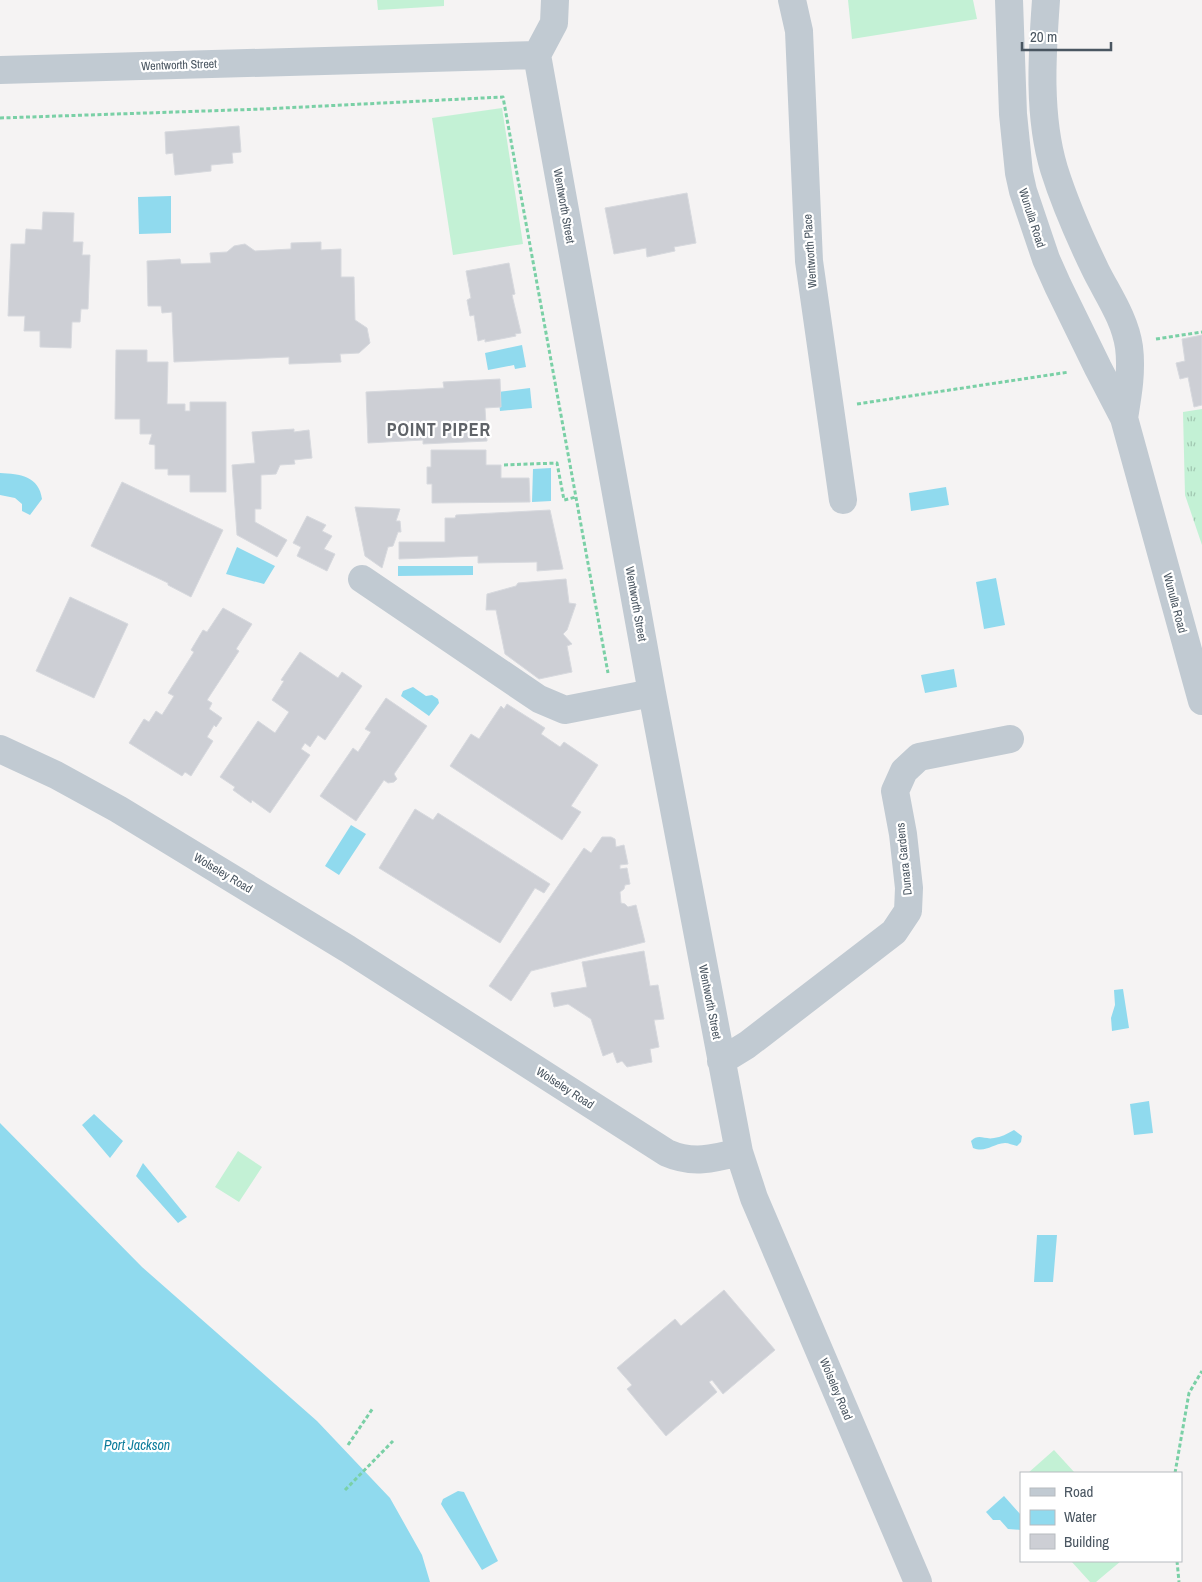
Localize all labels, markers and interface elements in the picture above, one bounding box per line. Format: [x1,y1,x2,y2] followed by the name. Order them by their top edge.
[1022,20,1111,52] scale bar
[1030,26,1057,47] text: 20 m
[141,56,217,74] street label: Wentworth Street
[550,167,579,245] street label: Wentworth Street
[1015,186,1049,250] street label: Wunulla Road
[799,213,821,289] street label: Wentworth Place
[387,417,491,442] district label: POINT PIPER
[622,565,651,643] street label: Wentworth Street
[1159,571,1191,635] street label: Wunulla Road
[892,822,916,896] street label: Dunara Gardens
[191,849,255,897] street label: Wolseley Road
[695,963,725,1041] street label: Wentworth Street
[533,1063,597,1113] street label: Wolseley Road
[816,1355,856,1423] street label: Wolseley Road
[104,1436,170,1454] water label: Port Jackson
[1020,1472,1182,1562] legend
[1064,1481,1093,1502] text: Road
[1064,1506,1096,1527] text: Water
[1064,1531,1109,1552] text: Building

